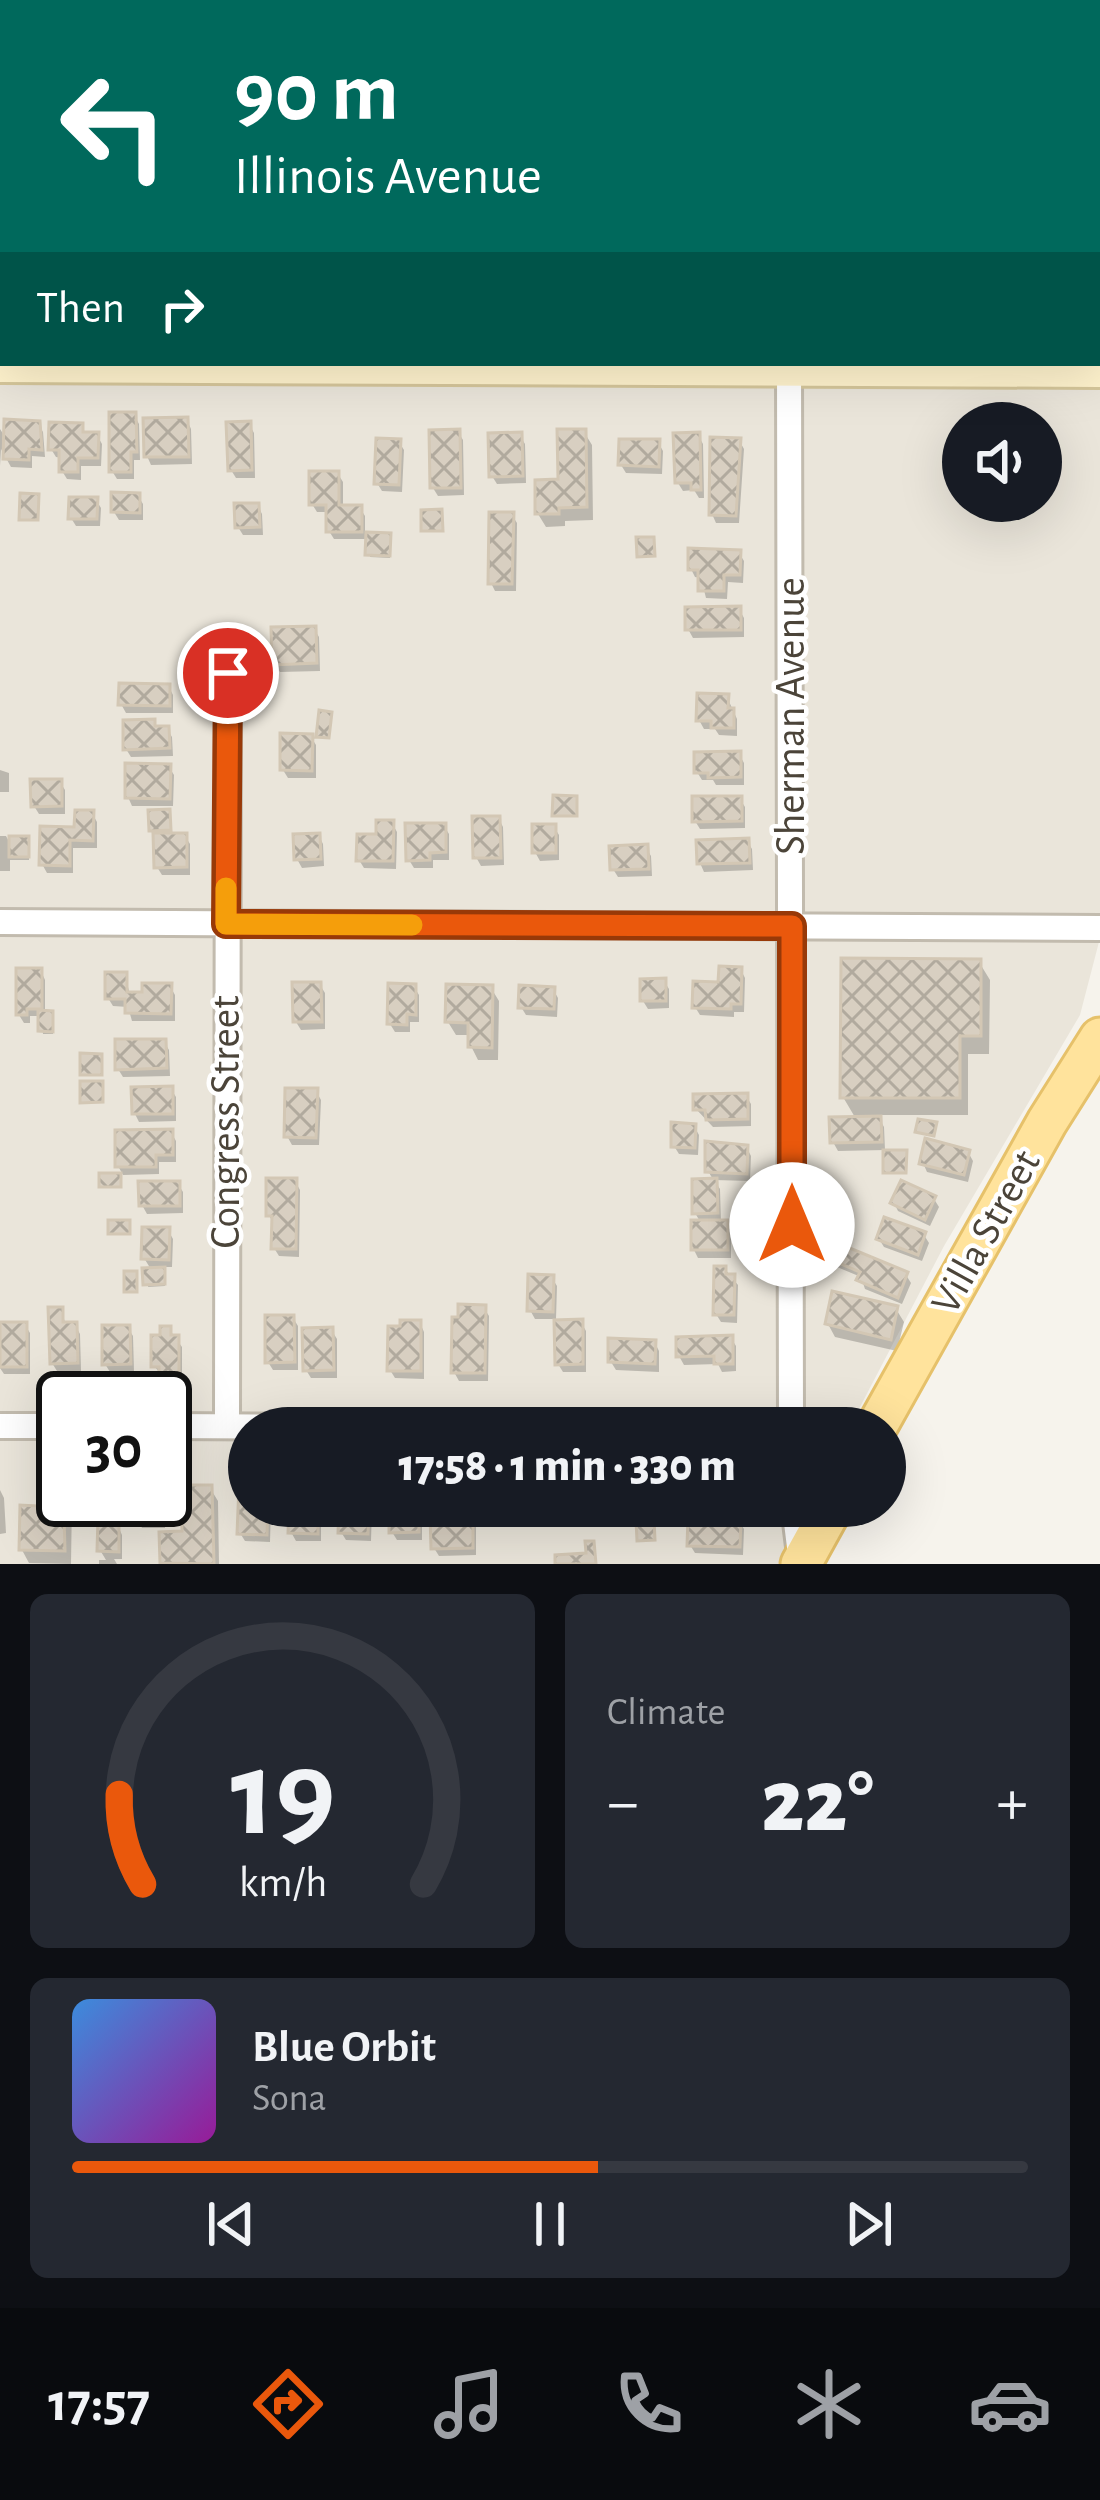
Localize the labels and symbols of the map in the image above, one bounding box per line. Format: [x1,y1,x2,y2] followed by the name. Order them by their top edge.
[770,577,812,855] street label: Sherman Avenue
[177,622,279,724] pin
[205,995,247,1249] street label: Congress Street
[924,1143,1048,1321] street label: Villa Street
[729,1162,855,1288] position arrow
[36,1371,192,1527] speed limit sign: 30

